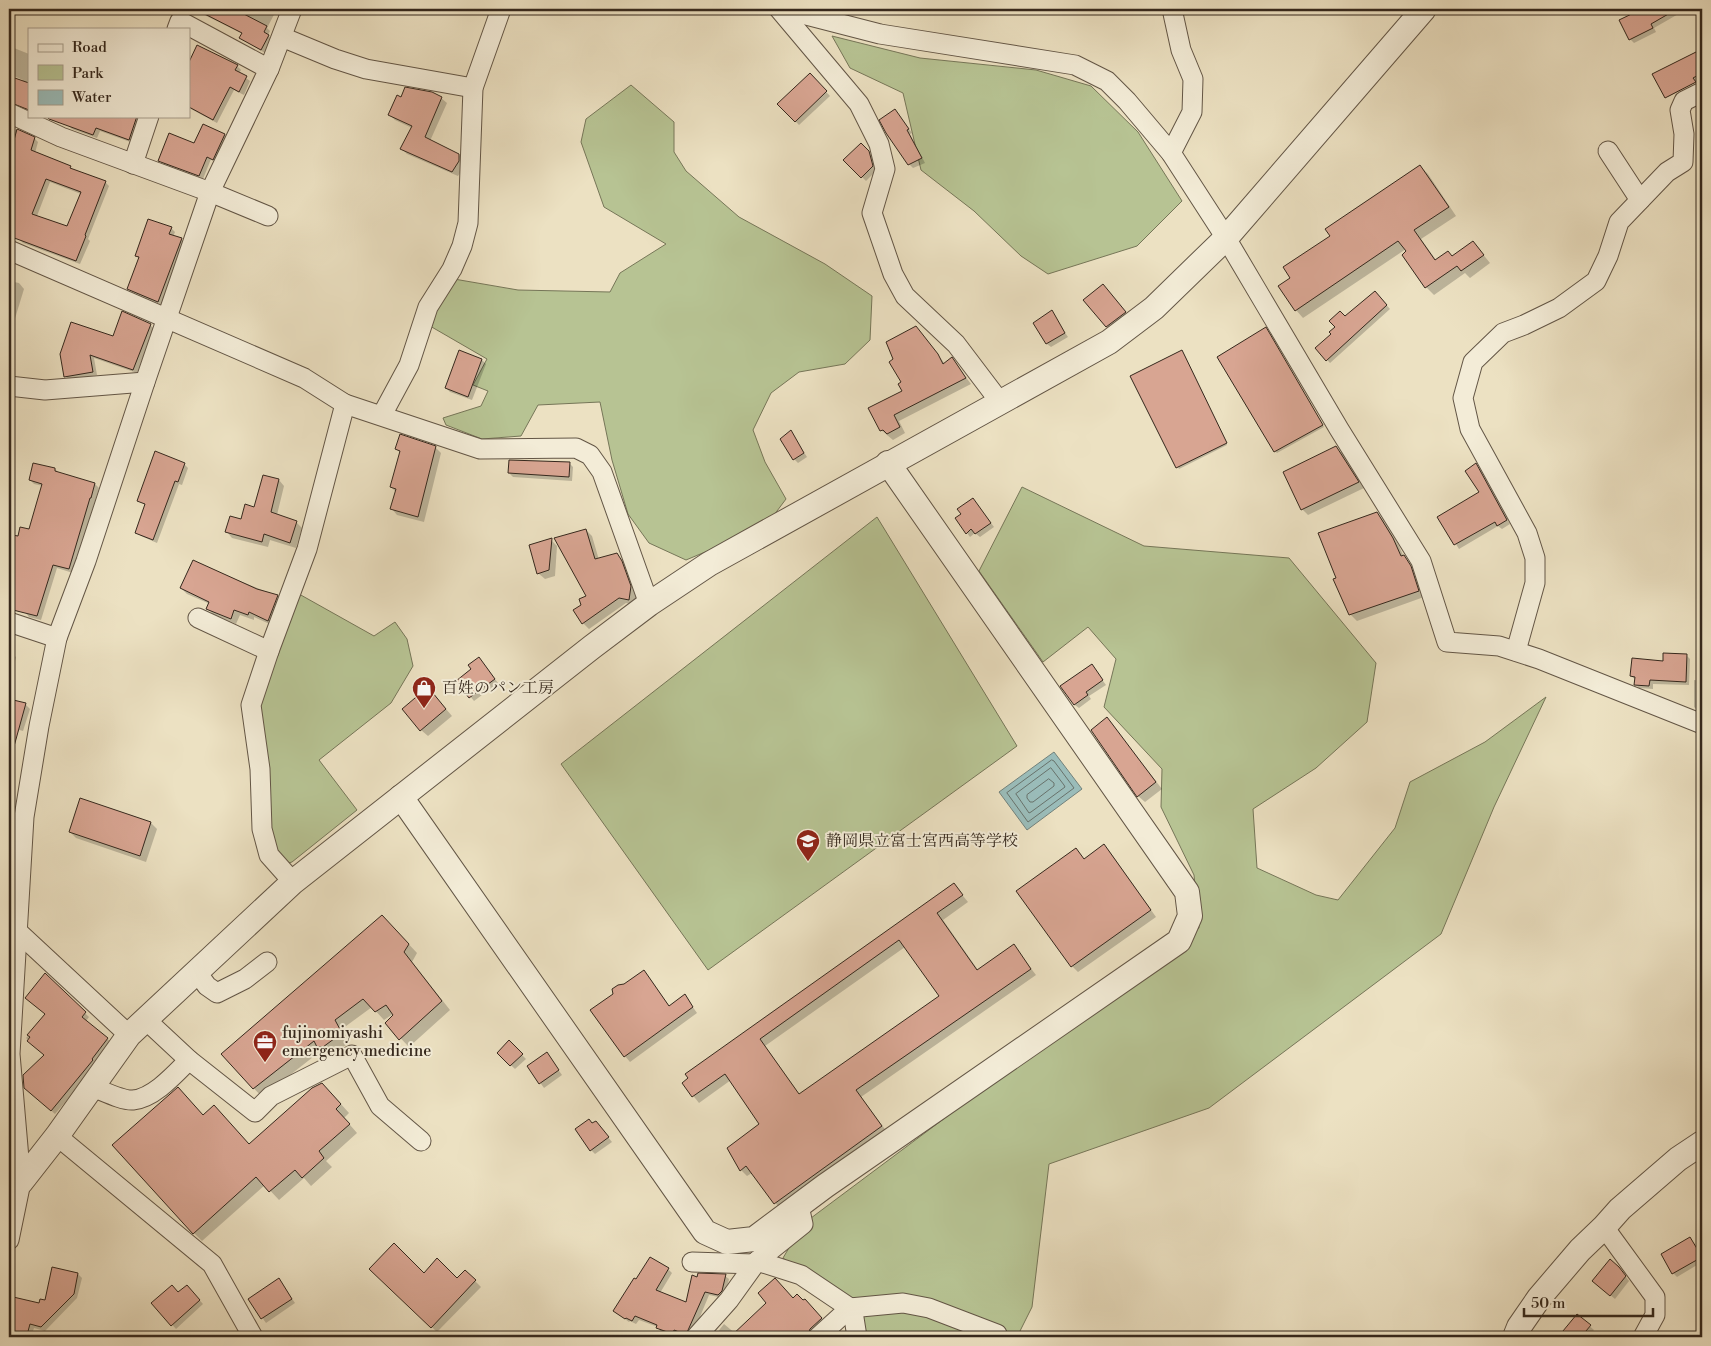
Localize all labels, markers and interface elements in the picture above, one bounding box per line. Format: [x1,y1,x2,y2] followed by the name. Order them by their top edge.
[28,28,190,118] legend
[72,38,107,57] text: Road
[72,64,104,83] text: Park
[71,88,112,107] text: Water
[411,675,437,709] shop icon: 百姓のパン工房
[442,678,554,698] place label: 百姓のパン工房
[795,828,821,862] school or university icon: 静岡県立富士宮西高等学校
[826,831,1018,851] place label: 静岡県立富士宮西高等学校
[282,1023,431,1061] place label: fujinomiyashi emergency medicine
[252,1029,278,1063] office icon: fujinomiyashi emergency medicine
[1524,1286,1652,1318] scale bar
[1531,1294,1565,1313] text: 50 m

